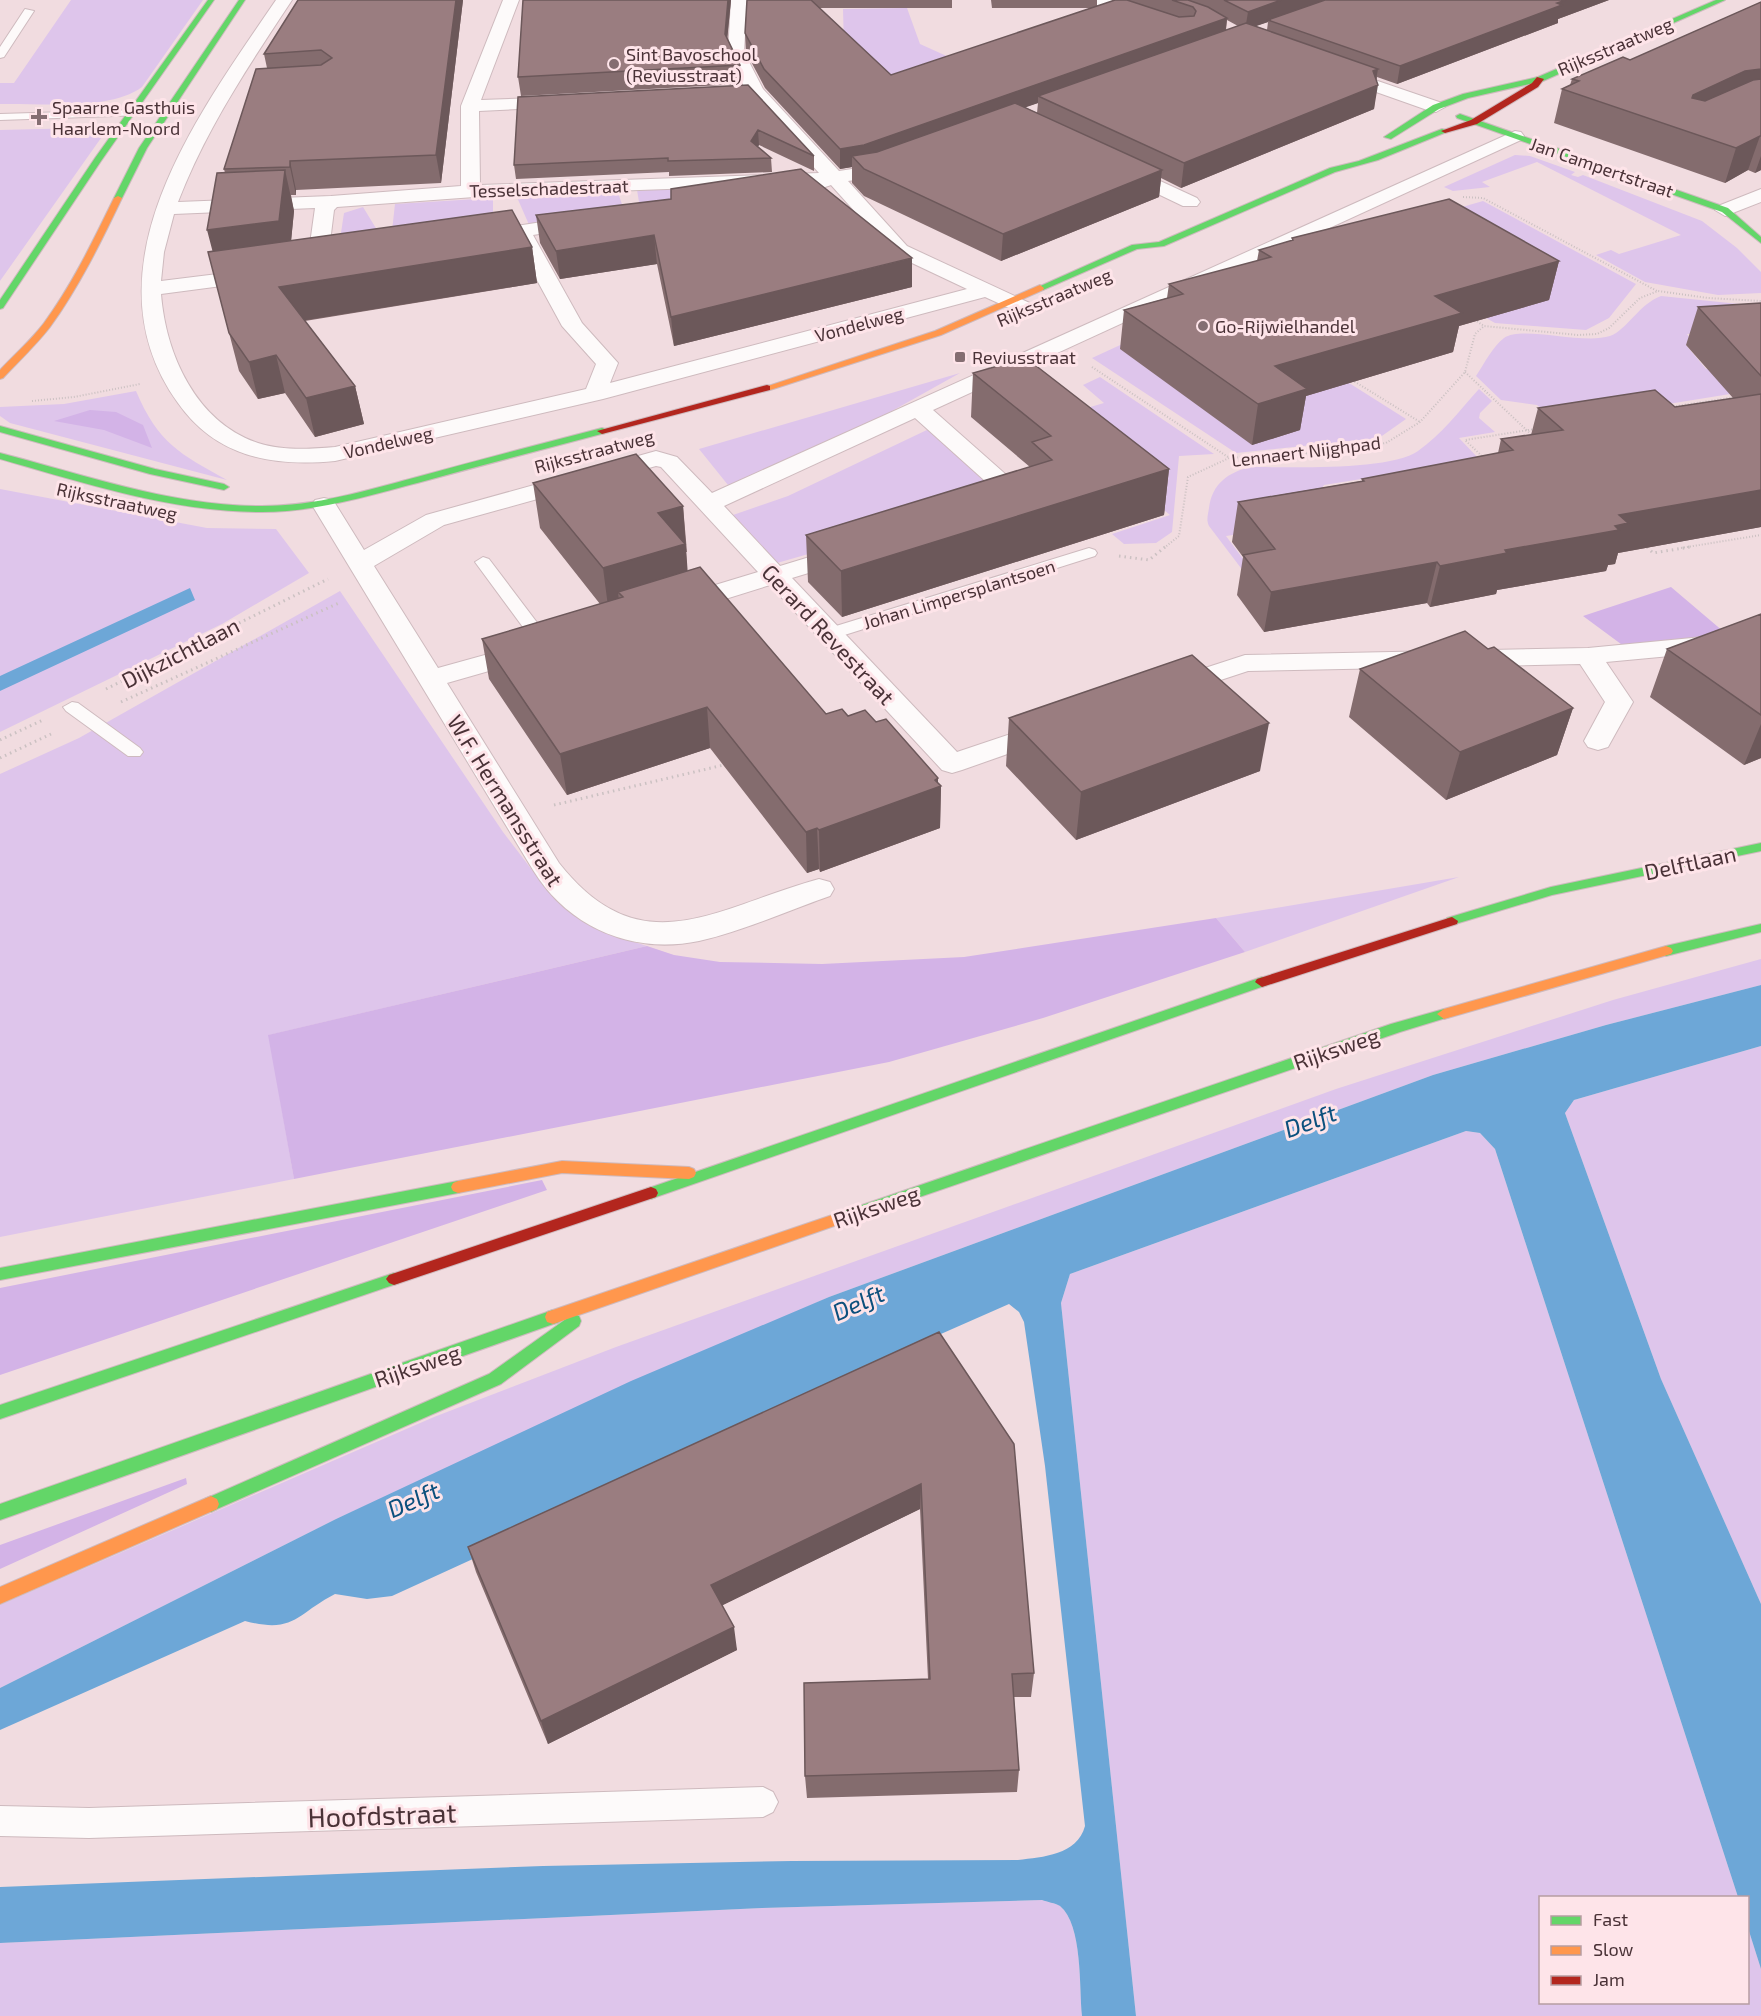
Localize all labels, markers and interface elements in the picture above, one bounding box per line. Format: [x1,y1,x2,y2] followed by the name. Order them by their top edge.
[1554,12,1676,80] street label: Rijksstraatweg
[626,43,757,86] place label: Sint Bavoschool (Reviusstraat)
[607,57,621,71] marker: Sint Bavoschool (Reviusstraat)
[52,96,195,139] place label: Spaarne Gasthuis Haarlem-Noord
[30,108,48,126] marker: Spaarne Gasthuis Haarlem-Noord
[1527,132,1677,202] street label: Jan Campertstraat
[469,174,629,202] street label: Tesselschadestraat
[993,263,1115,331] street label: Rijksstraatweg
[812,302,906,346] street label: Vondelweg
[1215,315,1356,337] place label: Go-Rijwielhandel
[1196,319,1210,333] marker: Go-Rijwielhandel
[972,346,1076,368] place label: Reviusstraat
[953,350,967,364] marker: Reviusstraat
[341,421,435,463] street label: Vondelweg
[532,424,656,478] street label: Rijksstraatweg
[1230,431,1382,471] street label: Lennaert Nijghpad
[55,477,179,525] street label: Rijksstraatweg
[860,554,1058,634] street label: Johan Limpersplantsoen
[757,559,901,709] street label: Gerard Revestraat
[117,611,244,694] street label: Dijkzichtlaan
[443,710,569,890] street label: W.F. Hermansstraat
[1642,840,1738,884] street label: Delftlaan
[1290,1021,1383,1076] street label: Rijksweg
[1280,1097,1341,1143] water label: Delft
[830,1179,923,1234] street label: Rijksweg
[828,1277,889,1326] water label: Delft
[371,1338,464,1393] street label: Rijksweg
[383,1474,444,1523] water label: Delft
[307,1795,457,1833] street label: Hoofdstraat
[1539,1896,1749,2004] legend
[1593,1908,1628,1930] text: Fast
[1593,1938,1634,1960] text: Slow
[1593,1968,1625,1990] text: Jam

